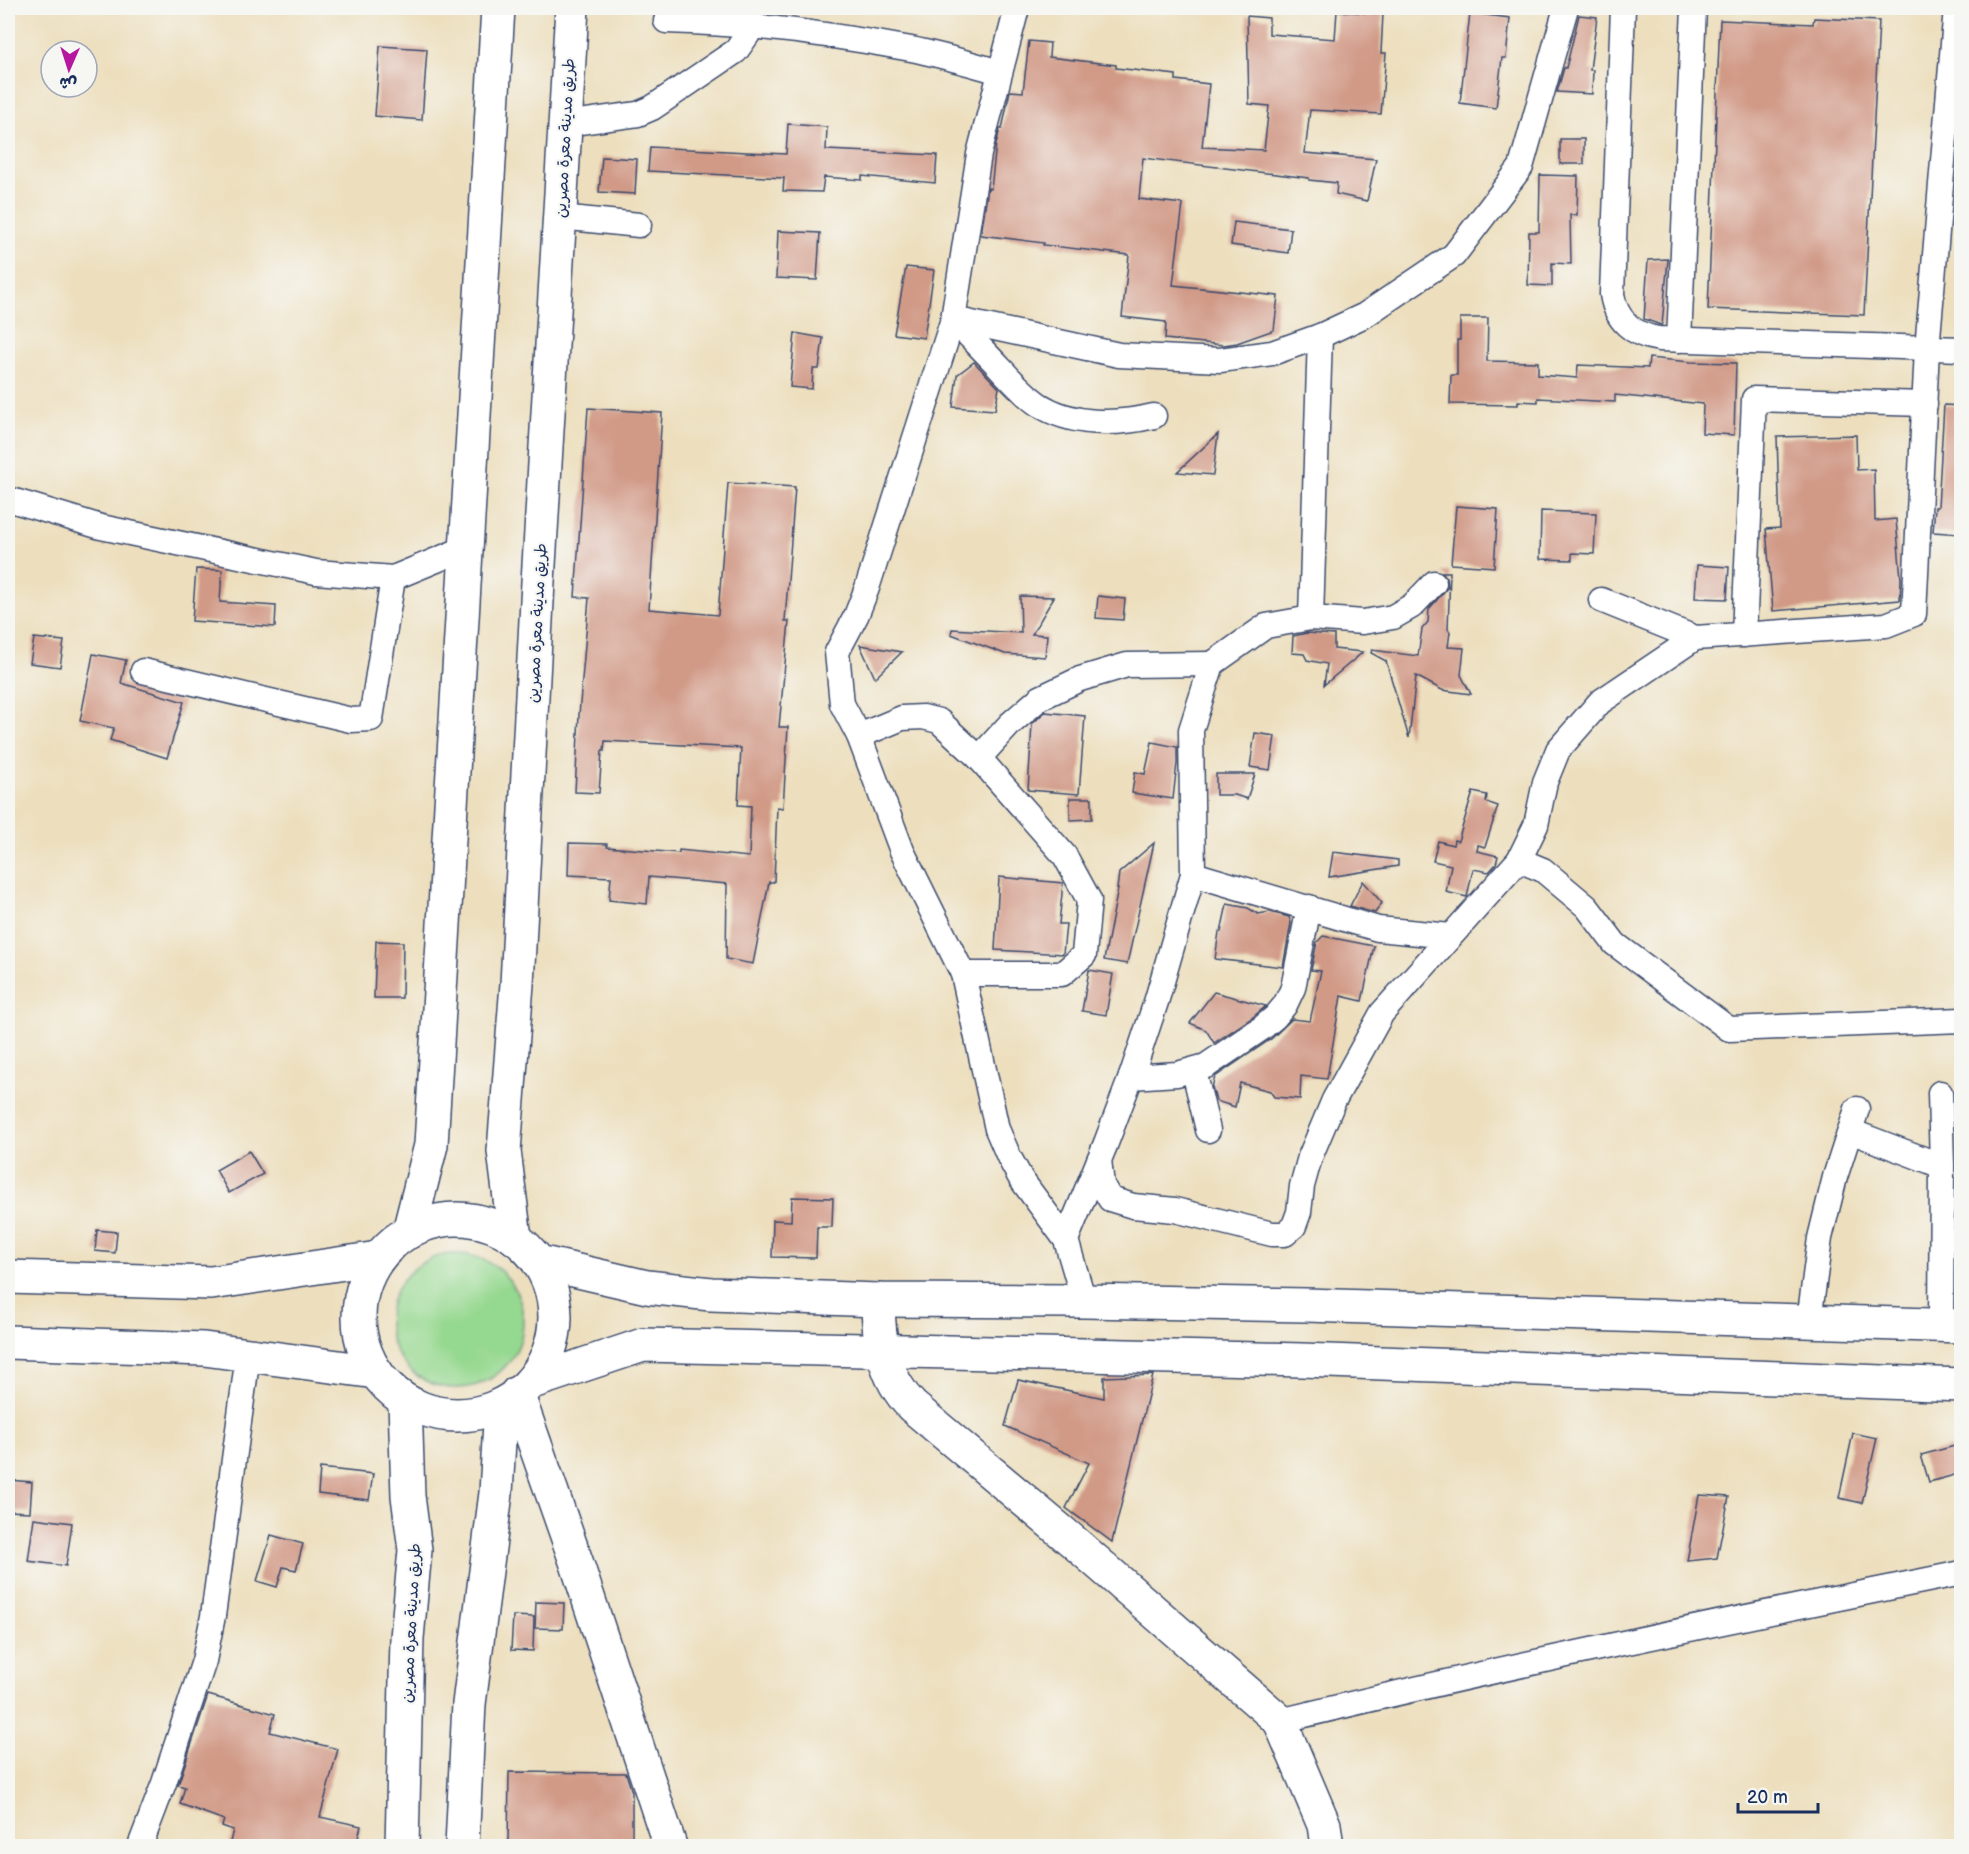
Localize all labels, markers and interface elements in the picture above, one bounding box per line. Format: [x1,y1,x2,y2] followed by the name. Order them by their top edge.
[39,39,99,99] north arrow
[552,58,579,218] street label: طريق مدينة معرة مصرين
[59,73,78,92] text: ش
[524,543,551,703] street label: طريق مدينة معرة مصرين
[398,1543,425,1703] street label: طريق مدينة معرة مصرين
[1738,1776,1818,1814] scale bar
[1747,1787,1788,1808] text: 20 m

